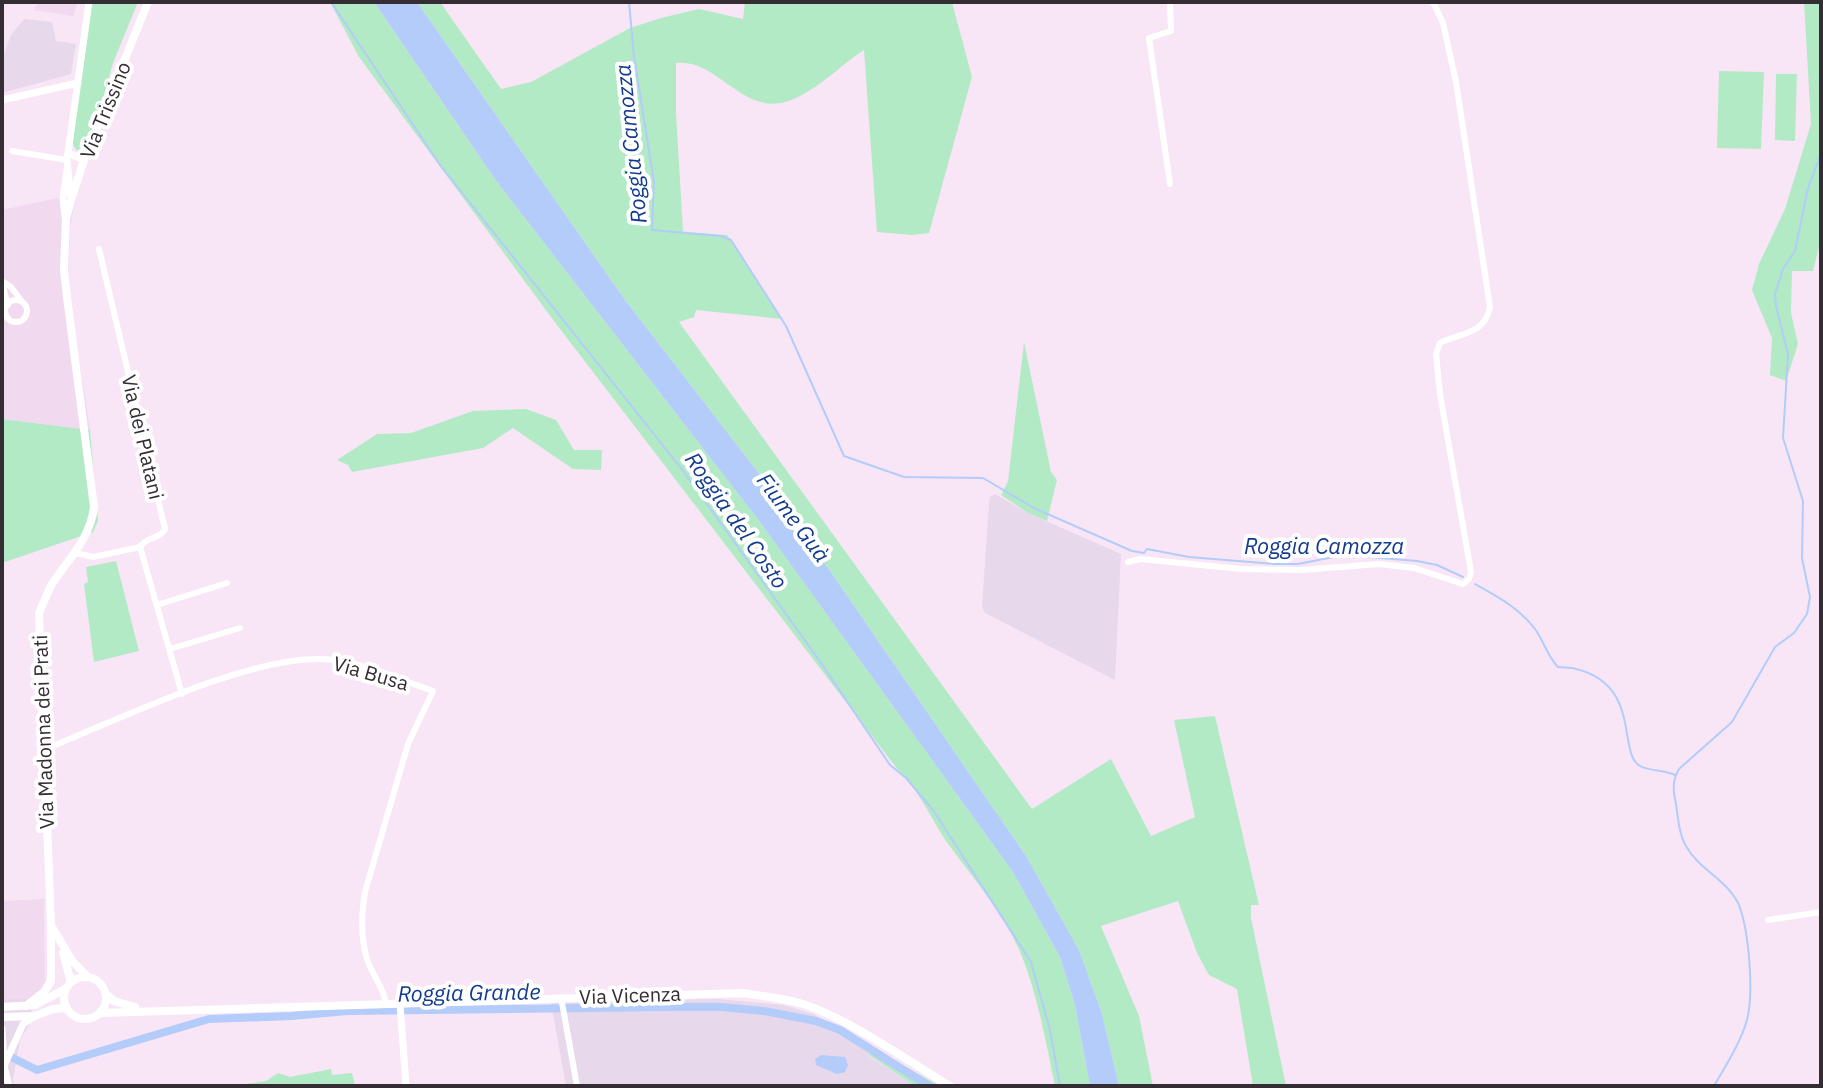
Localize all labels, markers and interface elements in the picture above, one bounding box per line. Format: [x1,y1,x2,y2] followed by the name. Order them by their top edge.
[73,57,137,163] street label: Via Trissino
[607,63,653,225] water label: Roggia Camozza
[116,372,170,502] street label: Via dei Platani
[679,446,795,594] water label: Roggia del Costo
[751,466,837,568] water label: Fiume Guà
[1244,531,1404,560] water label: Roggia Camozza
[26,634,60,830] street label: Via Madonna dei Prati
[330,649,412,697] street label: Via Busa
[397,976,541,1008] water label: Roggia Grande
[579,980,682,1010] street label: Via Vicenza

